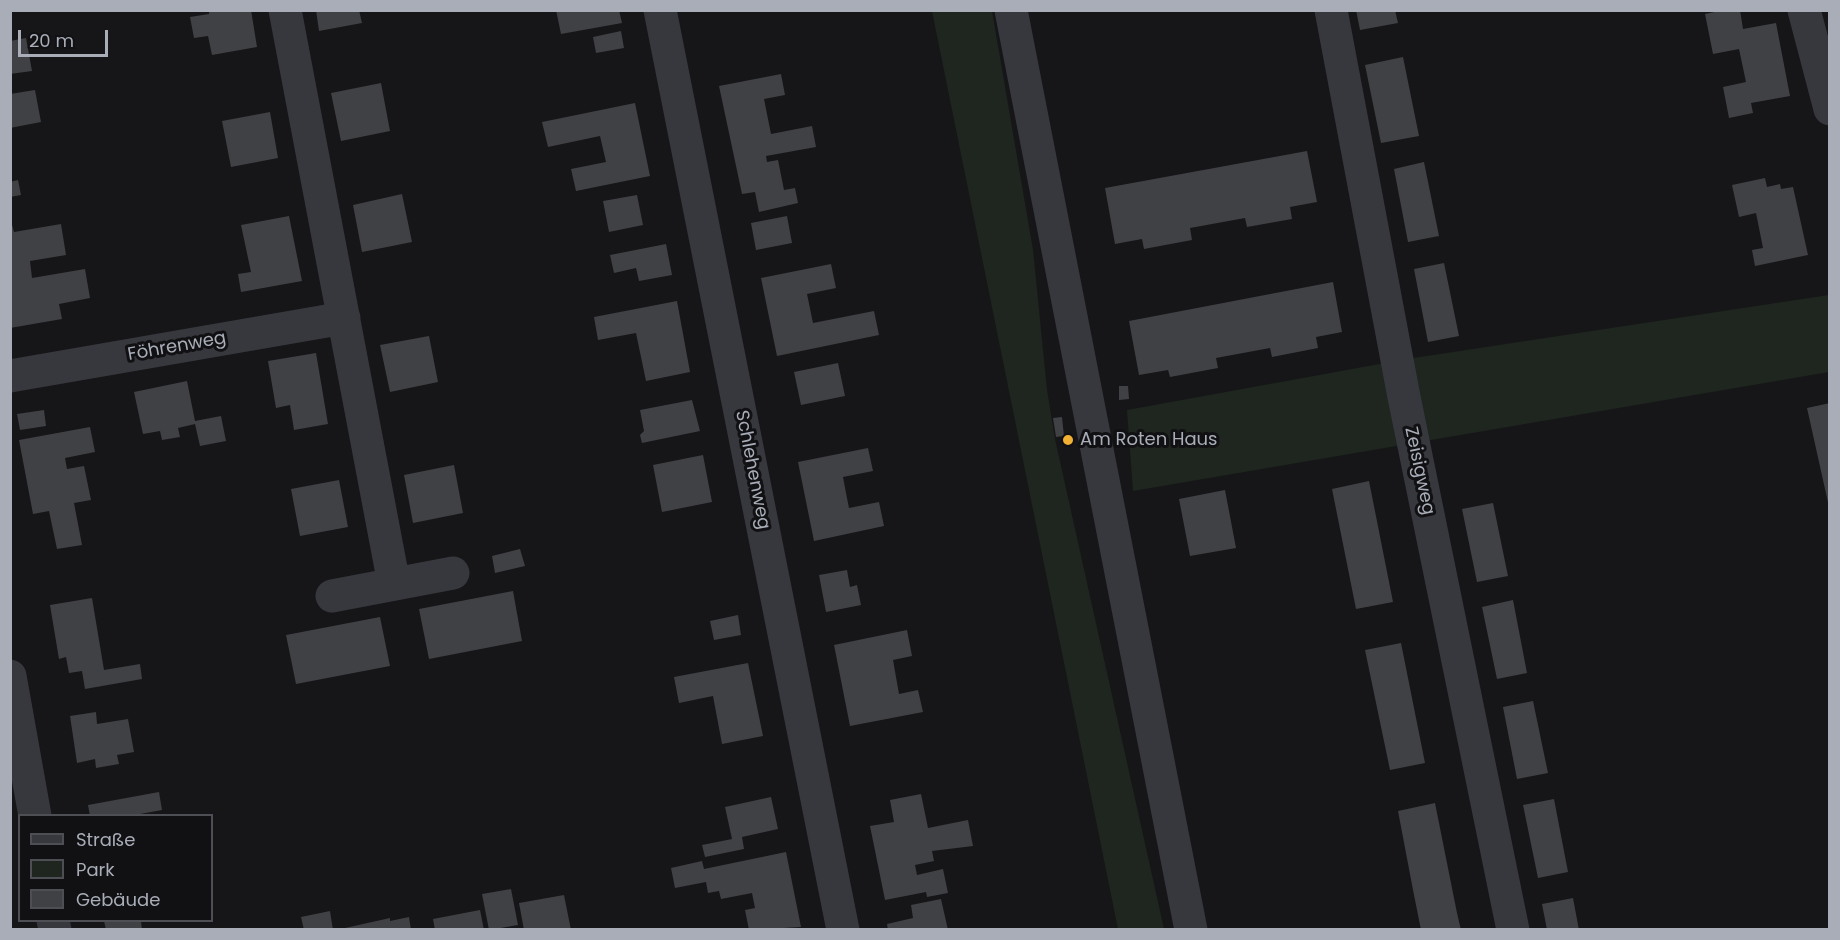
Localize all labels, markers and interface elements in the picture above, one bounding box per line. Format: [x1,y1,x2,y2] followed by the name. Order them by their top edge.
[21,18,111,56] scale bar
[29,28,74,53] text: 20 m
[126,328,228,366] street label: Föhrenweg
[730,409,774,531] street label: Schlehenweg
[1399,425,1439,517] street label: Zeisigweg
[1080,429,1218,451] place label: Am Roten Haus
[1061,433,1075,447] marker: Am Roten Haus
[18,814,213,922] legend
[76,827,135,852] text: Straße
[76,857,115,882] text: Park
[76,887,160,912] text: Gebäude

